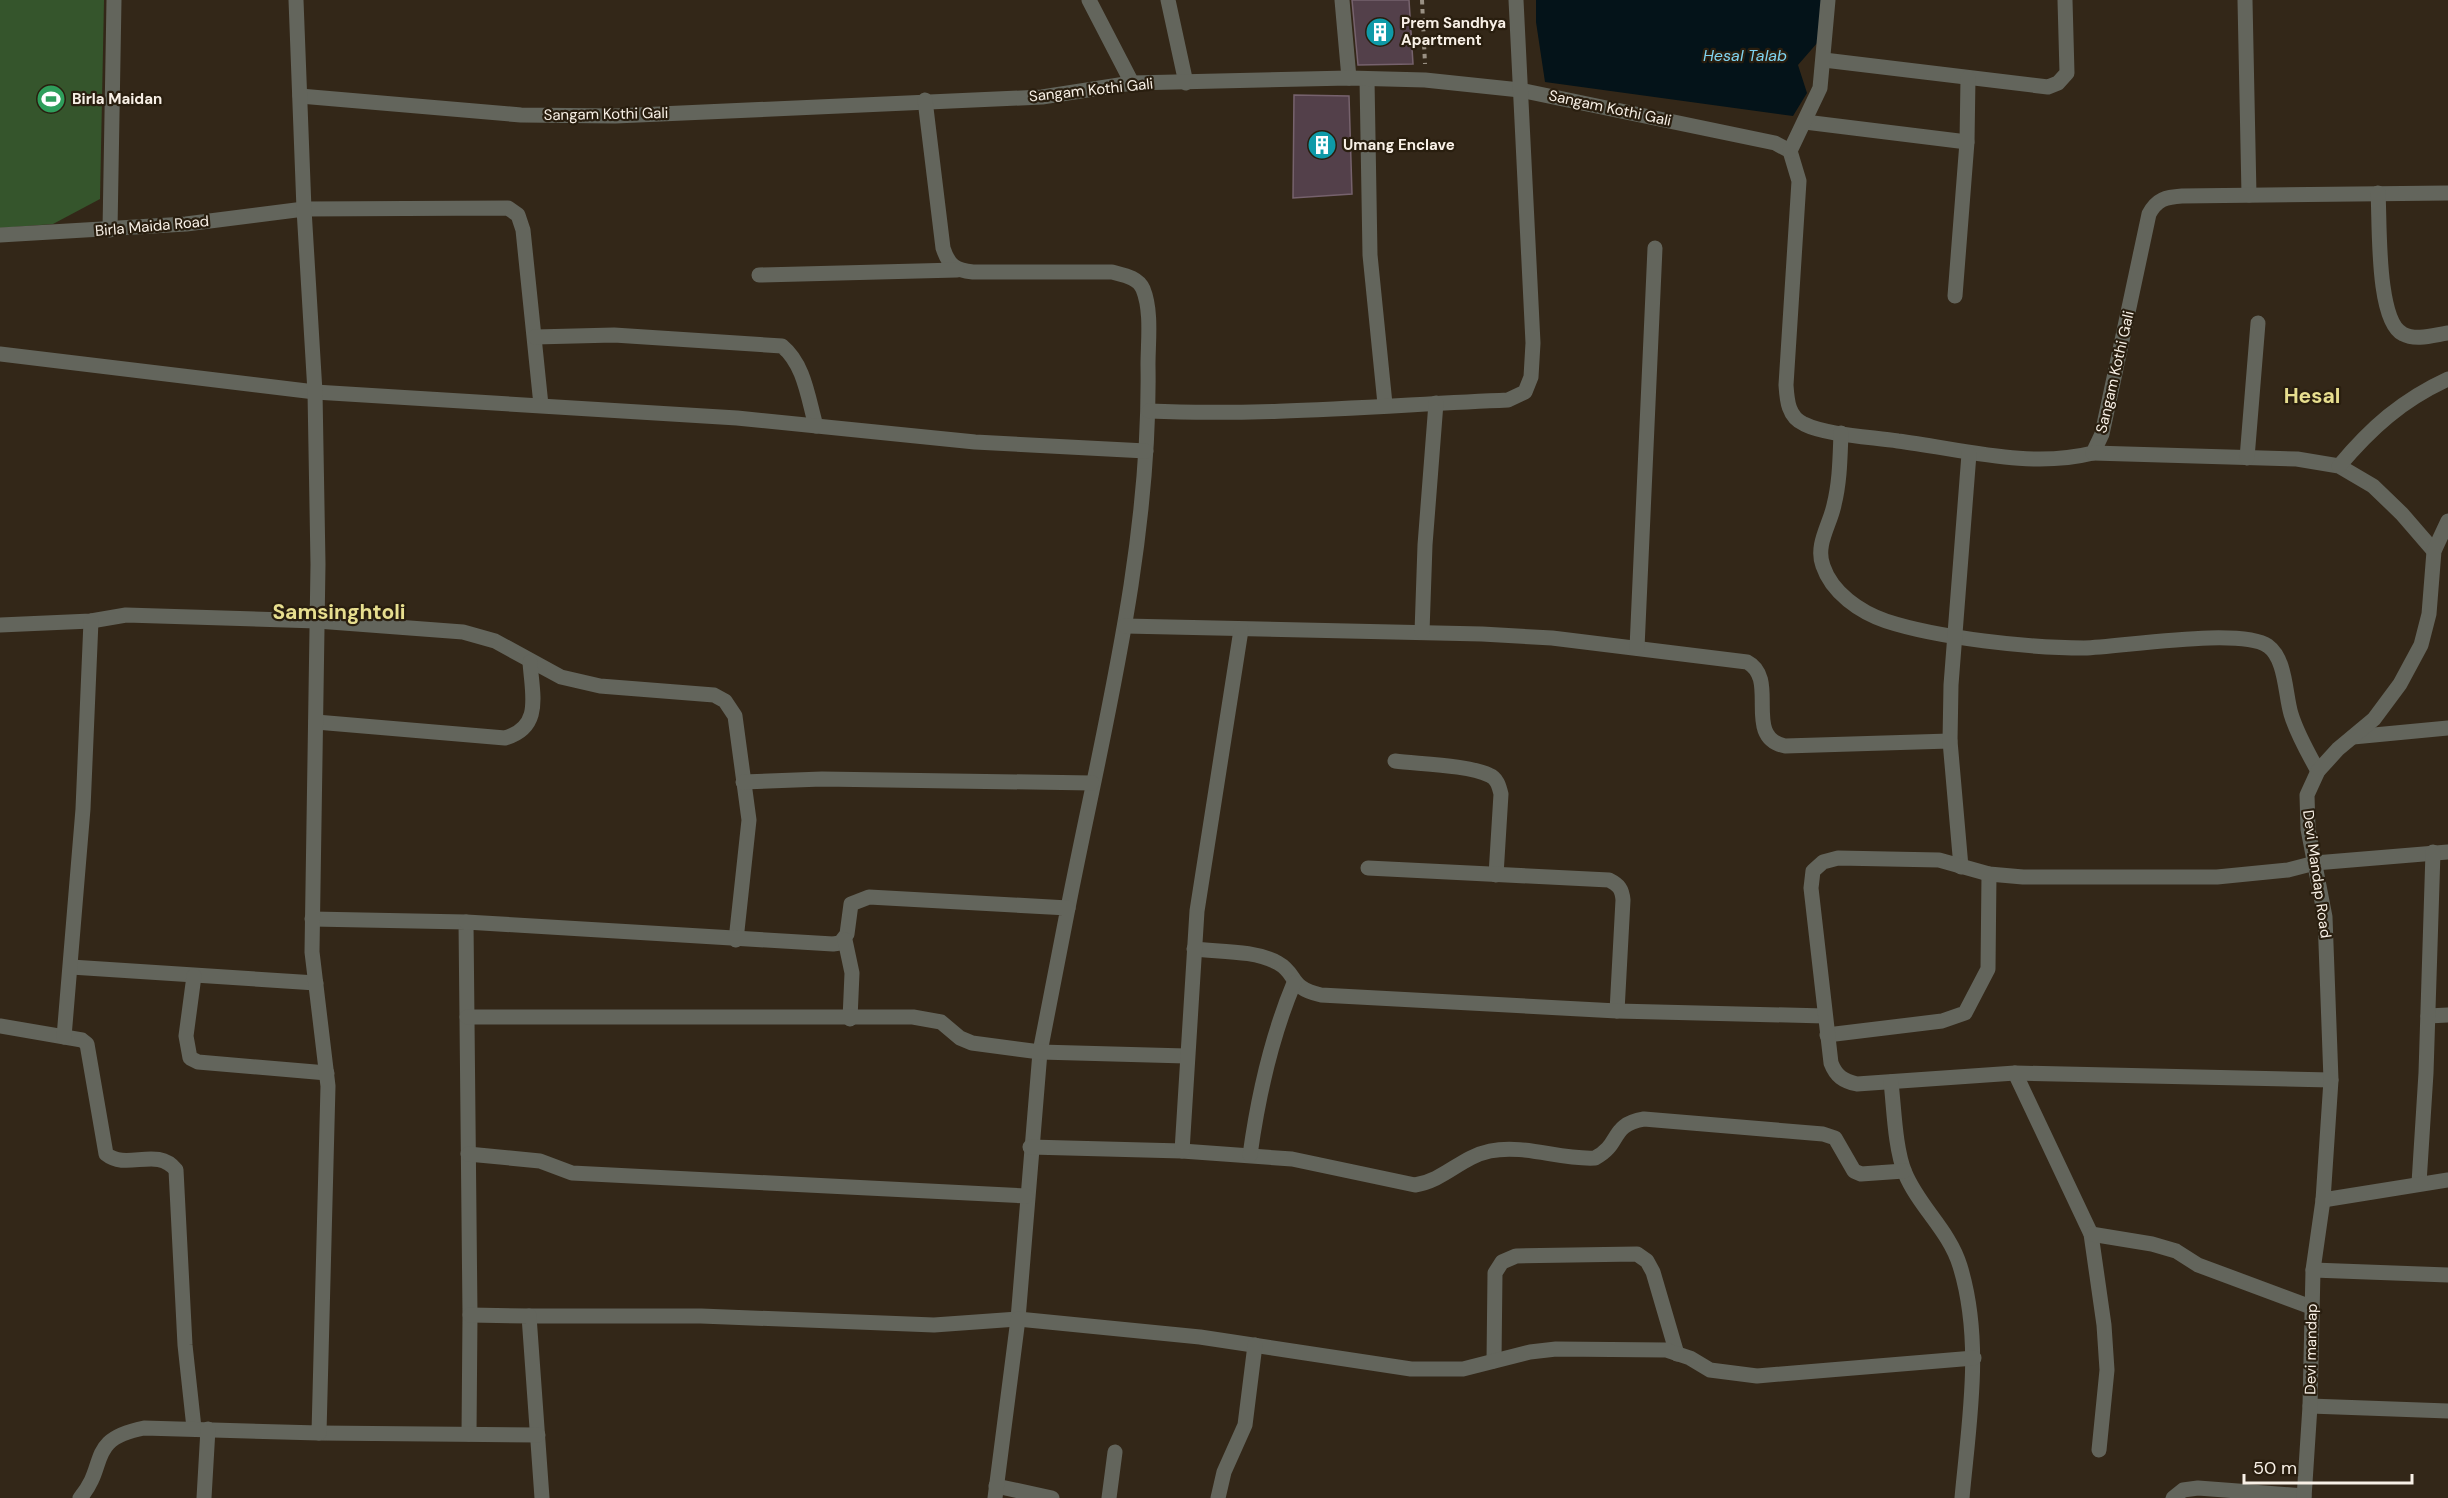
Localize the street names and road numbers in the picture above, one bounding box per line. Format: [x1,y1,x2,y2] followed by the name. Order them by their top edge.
[1028,74,1154,106] street label: Sangam Kothi Gali
[1547,85,1673,131] street label: Sangam Kothi Gali
[543,103,669,125] street label: Sangam Kothi Gali
[94,211,210,241] street label: Birla Maida Road
[2091,309,2139,435] street label: Sangam Kothi Gali
[2298,809,2336,939] street label: Devi Mandap Road
[2300,1303,2322,1395] street label: Devi mandap

